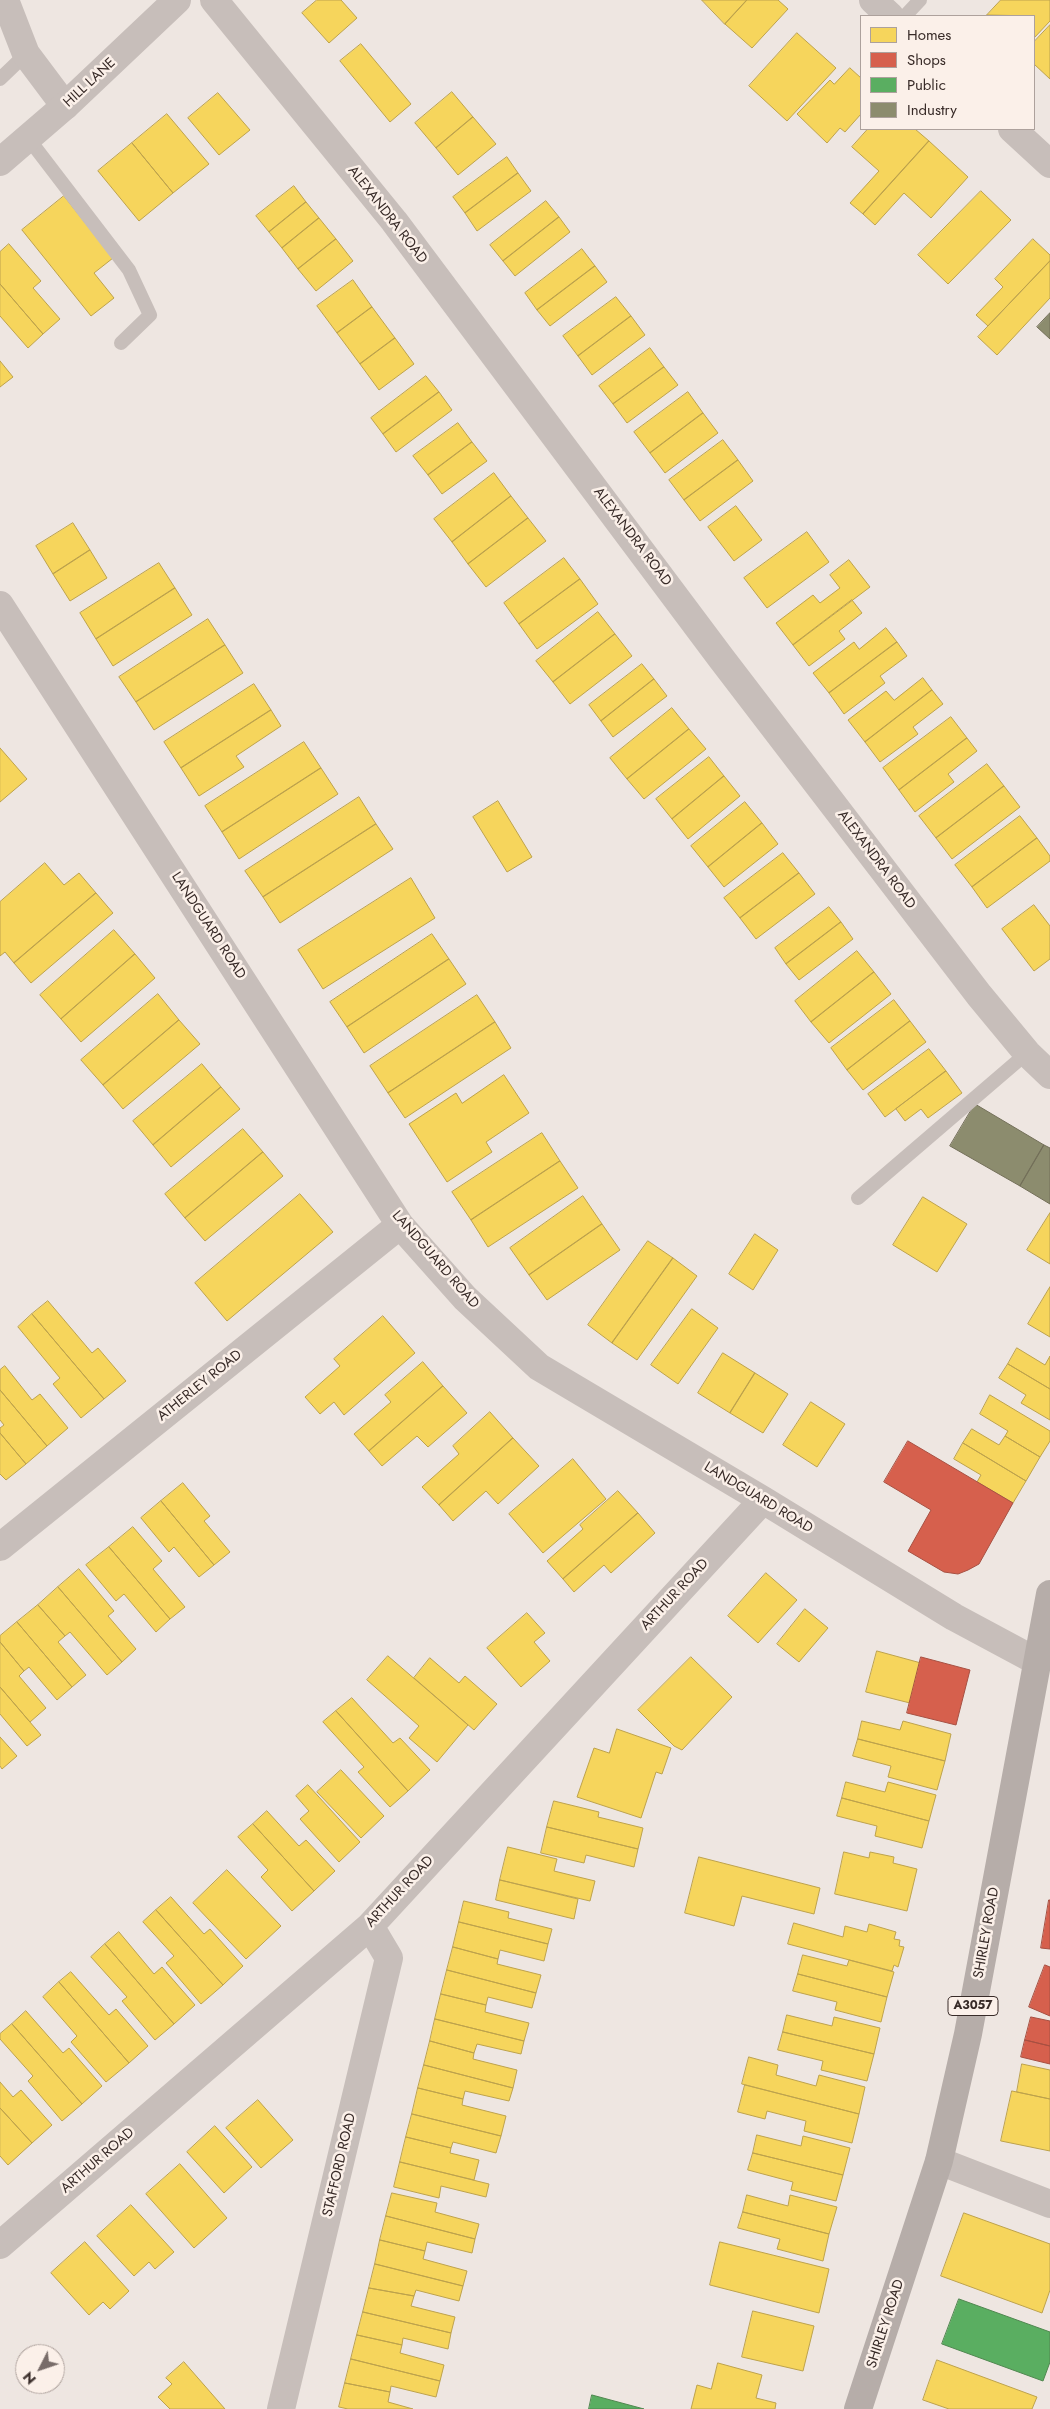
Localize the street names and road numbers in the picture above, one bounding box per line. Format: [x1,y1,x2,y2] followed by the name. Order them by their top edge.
[61,55,119,111] street label: HILL LANE
[344,163,430,267] street label: ALEXANDRA ROAD
[589,484,675,590] street label: ALEXANDRA ROAD
[833,807,919,913] street label: ALEXANDRA ROAD
[167,869,249,983] street label: LANDGUARD ROAD
[388,1208,482,1312] street label: LANDGUARD ROAD
[154,1347,246,1425] street label: ATHERLEY ROAD
[701,1459,815,1537] street label: LANDGUARD ROAD
[638,1556,712,1634] street label: ARTHUR ROAD
[363,1853,437,1931] street label: ARTHUR ROAD
[971,1886,1003,1980] street label: SHIRLEY ROAD
[948,1996,998,2015] road number: A3057
[320,2112,360,2218] street label: STAFFORD ROAD
[58,2125,138,2197] street label: ARTHUR ROAD
[864,2278,908,2370] street label: SHIRLEY ROAD

